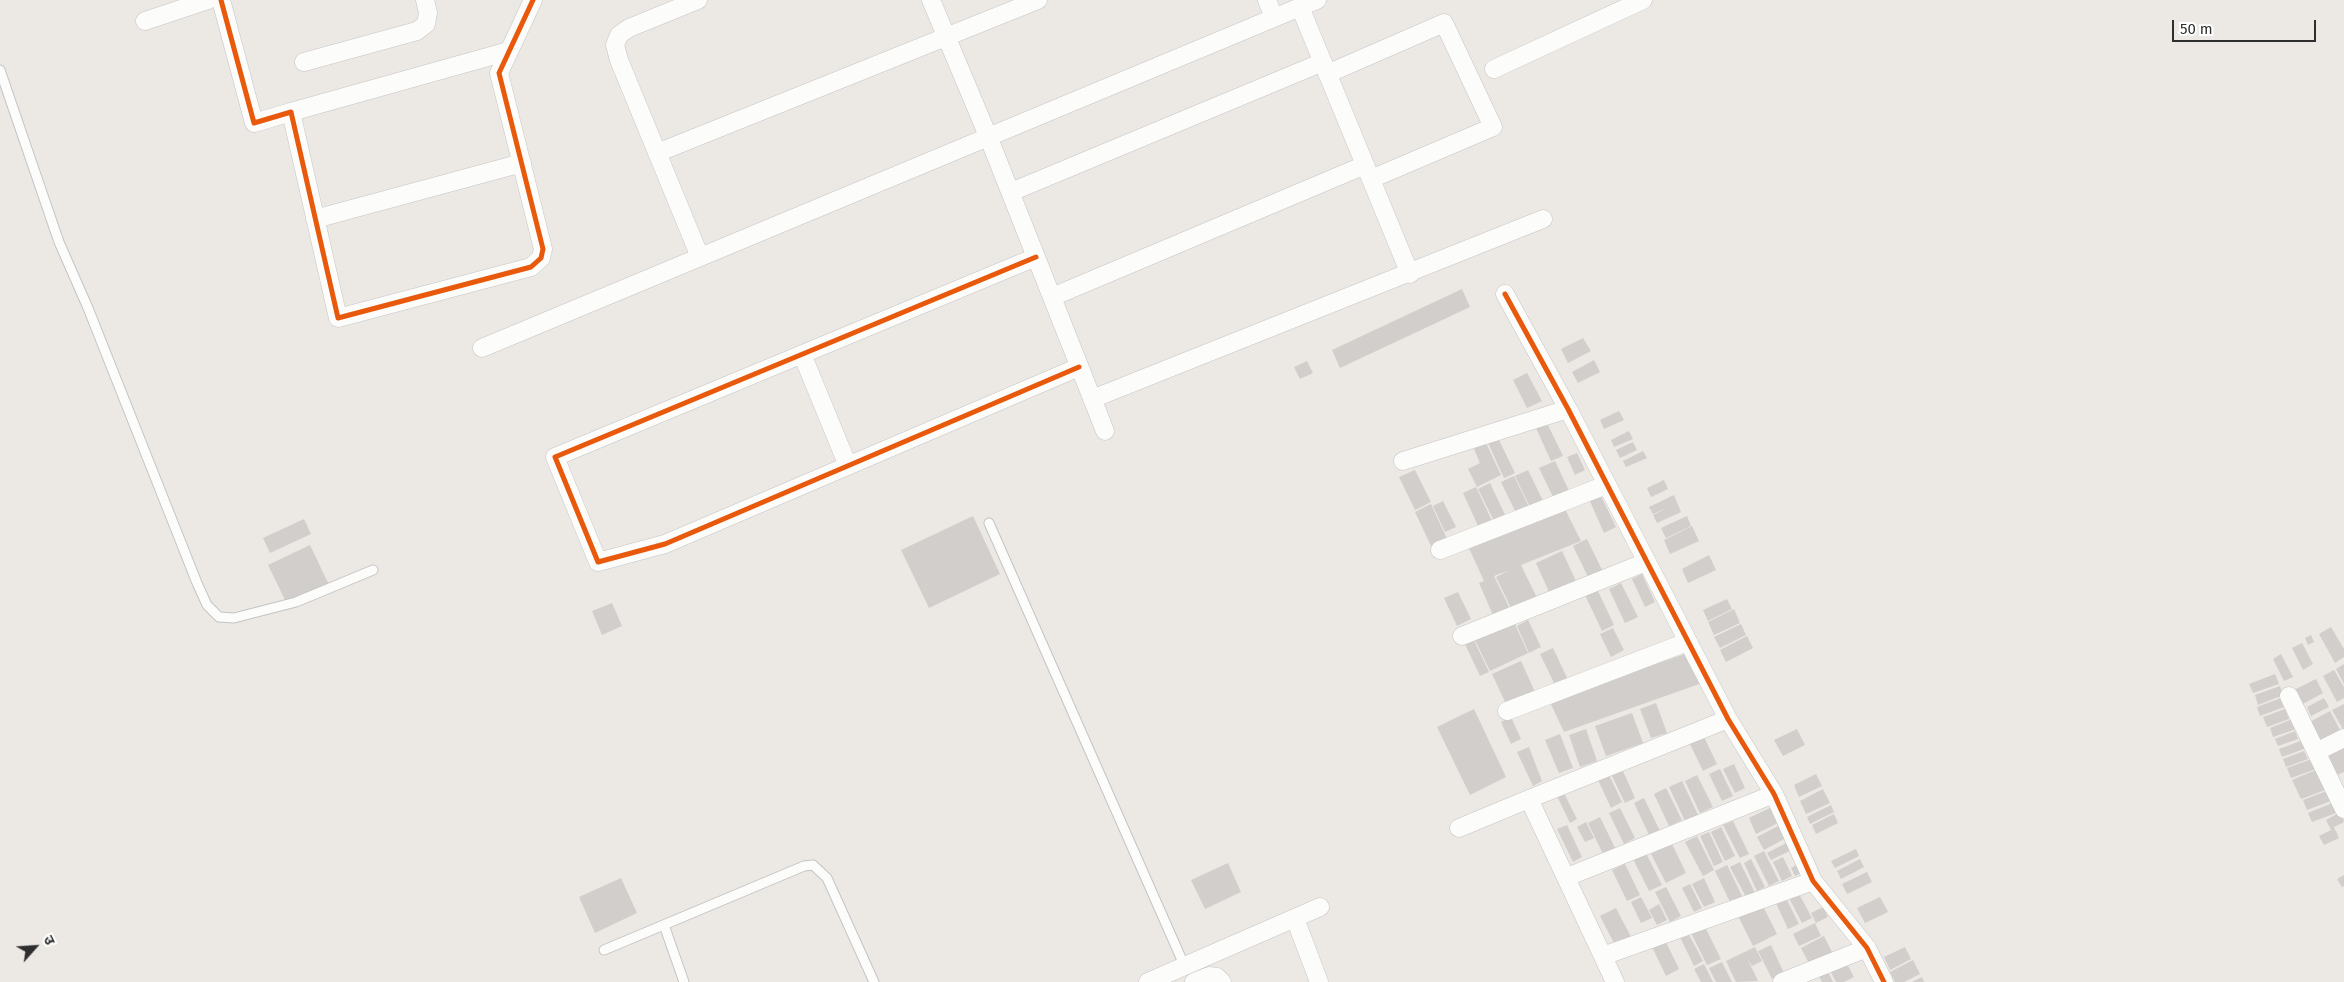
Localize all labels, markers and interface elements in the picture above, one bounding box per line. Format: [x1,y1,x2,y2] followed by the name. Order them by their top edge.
[2174,10,2318,42] scale bar
[2180,20,2213,38] text: 50 m
[10,922,60,972] north arrow
[39,933,58,948] text: उ

